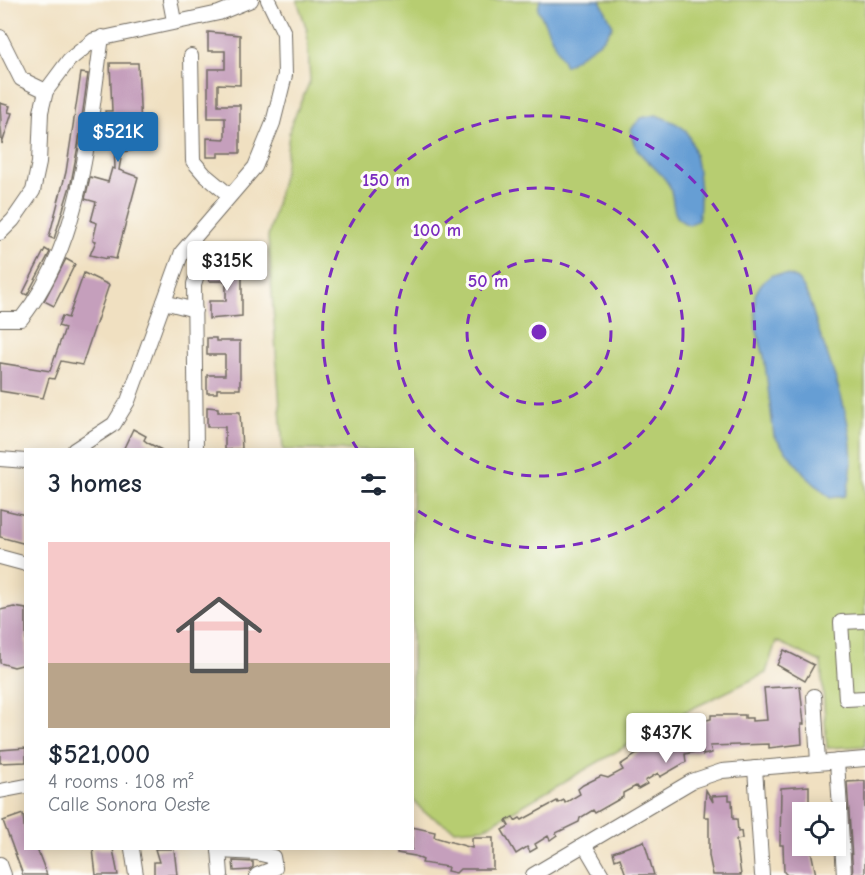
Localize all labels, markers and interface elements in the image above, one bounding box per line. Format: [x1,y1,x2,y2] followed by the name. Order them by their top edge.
[76,112,160,163] pin: $521K
[92,120,144,143] text: $521K
[362,170,410,191] text: 150 m
[413,220,461,241] text: 100 m
[185,241,269,292] pin: $315K
[201,249,253,272] text: $315K
[468,271,508,292] text: 50 m
[529,322,549,342] centre of rings
[357,468,390,501] icon: filters
[48,469,142,499] text: 3 homes
[165,581,273,689] icon: home
[624,713,708,764] pin: $437K
[640,721,692,744] text: $437K
[48,740,150,770] text: $521,000
[48,770,193,793] text: 4 rooms · 108 m²
[48,793,210,816] text: Calle Sonora Oeste
[792,802,846,856] map controls
[792,802,846,856] button: locate

